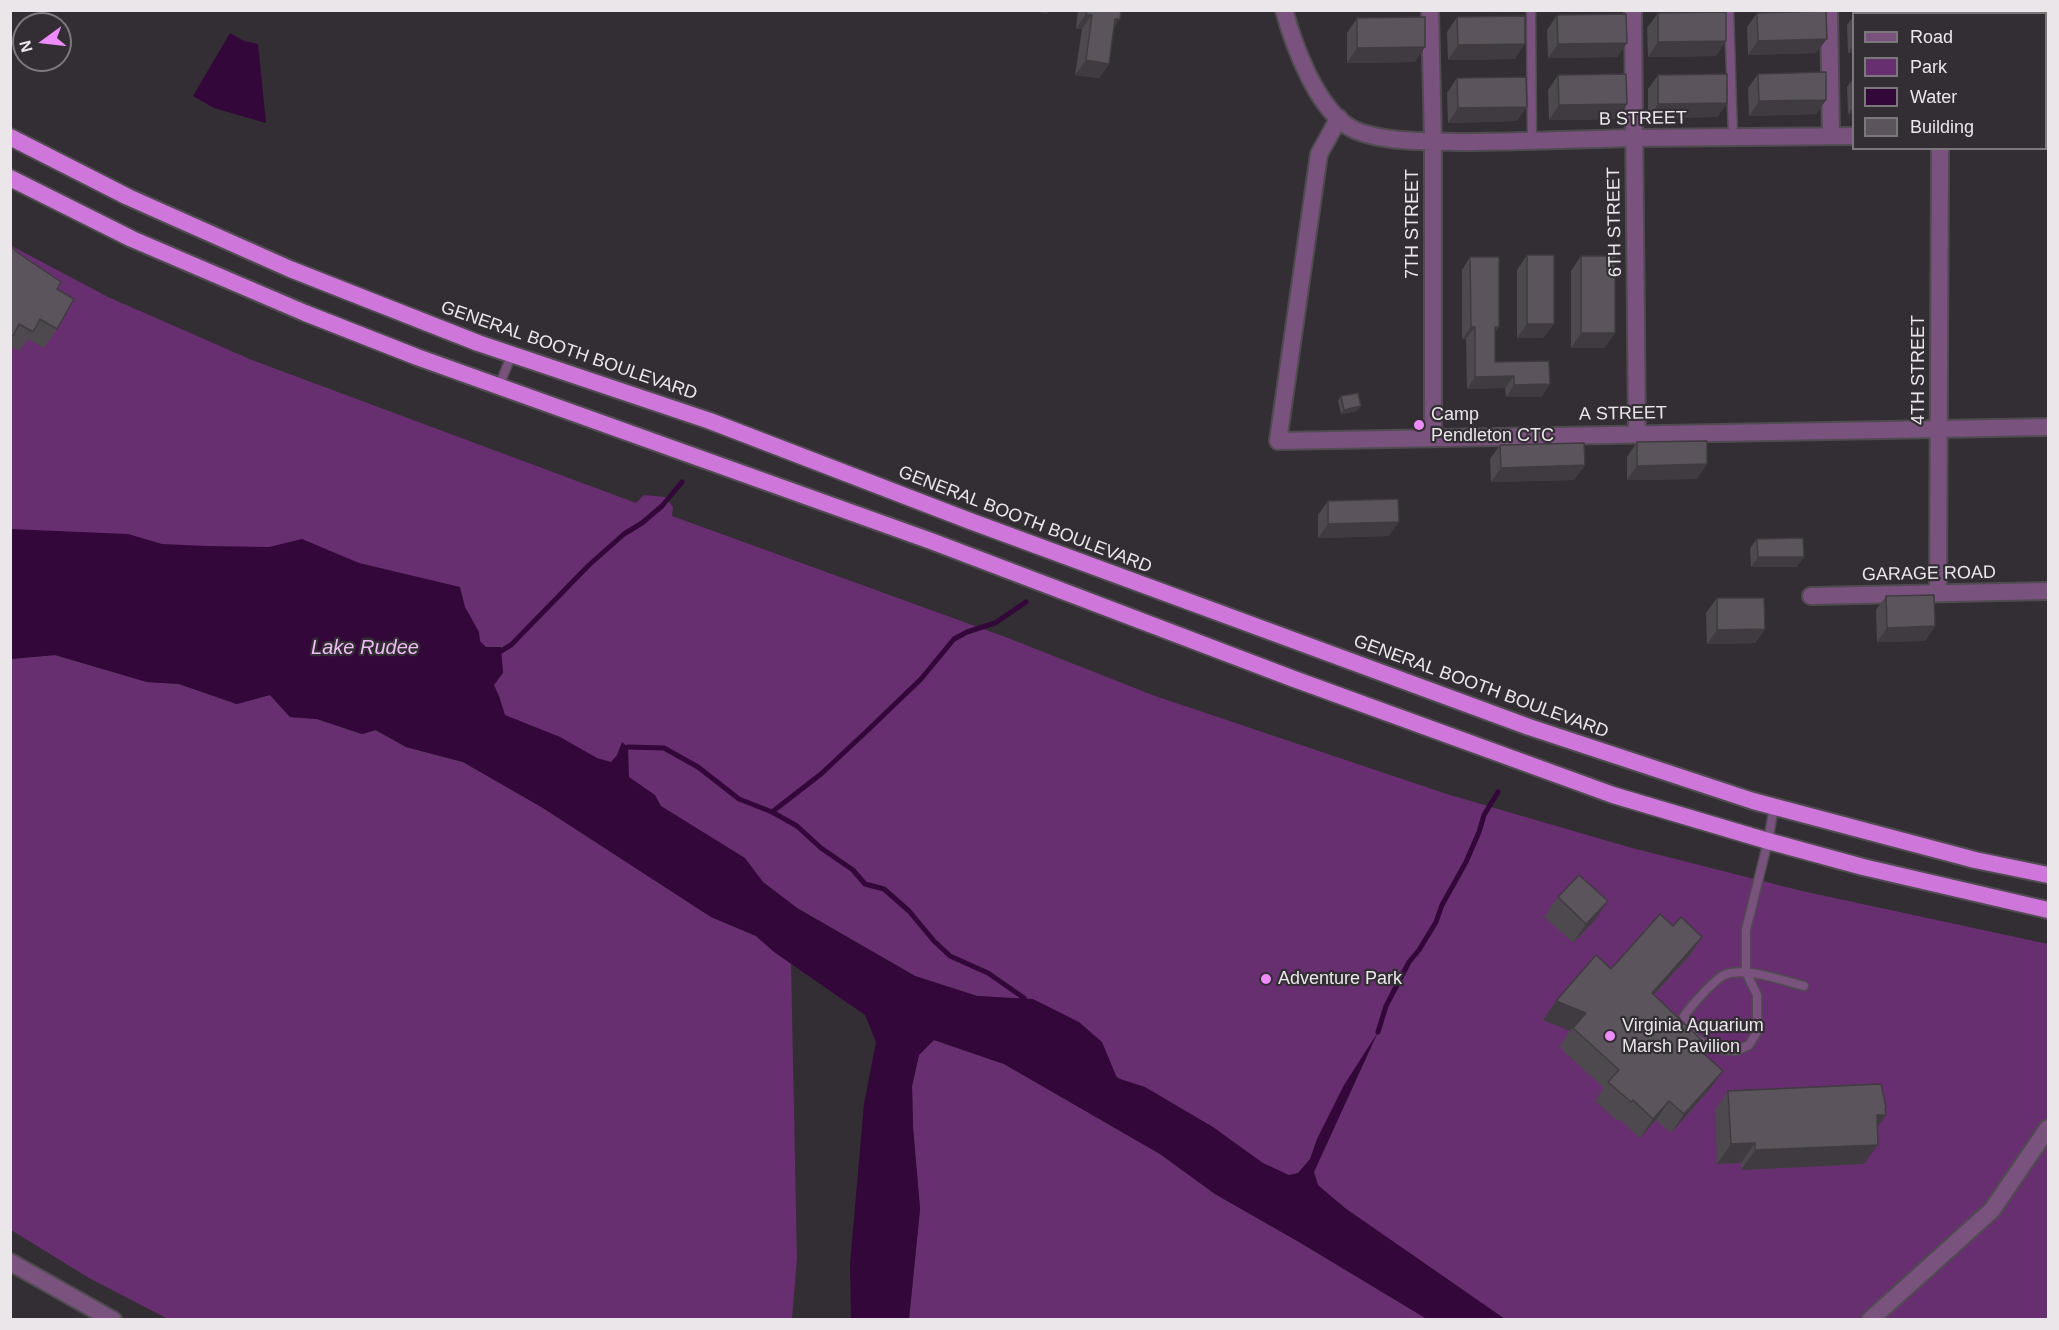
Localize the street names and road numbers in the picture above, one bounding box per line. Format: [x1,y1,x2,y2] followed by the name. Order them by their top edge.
[1599,107,1687,131] street label: B STREET
[1603,167,1627,277] street label: 6TH STREET
[1402,169,1424,279] street label: 7TH STREET
[438,297,700,405] street label: GENERAL BOOTH BOULEVARD
[1908,315,1930,425] street label: 4TH STREET
[1579,402,1667,426] street label: A STREET
[895,462,1155,578] street label: GENERAL BOOTH BOULEVARD
[1862,562,1996,586] street label: GARAGE ROAD
[1351,631,1611,743] street label: GENERAL BOOTH BOULEVARD

